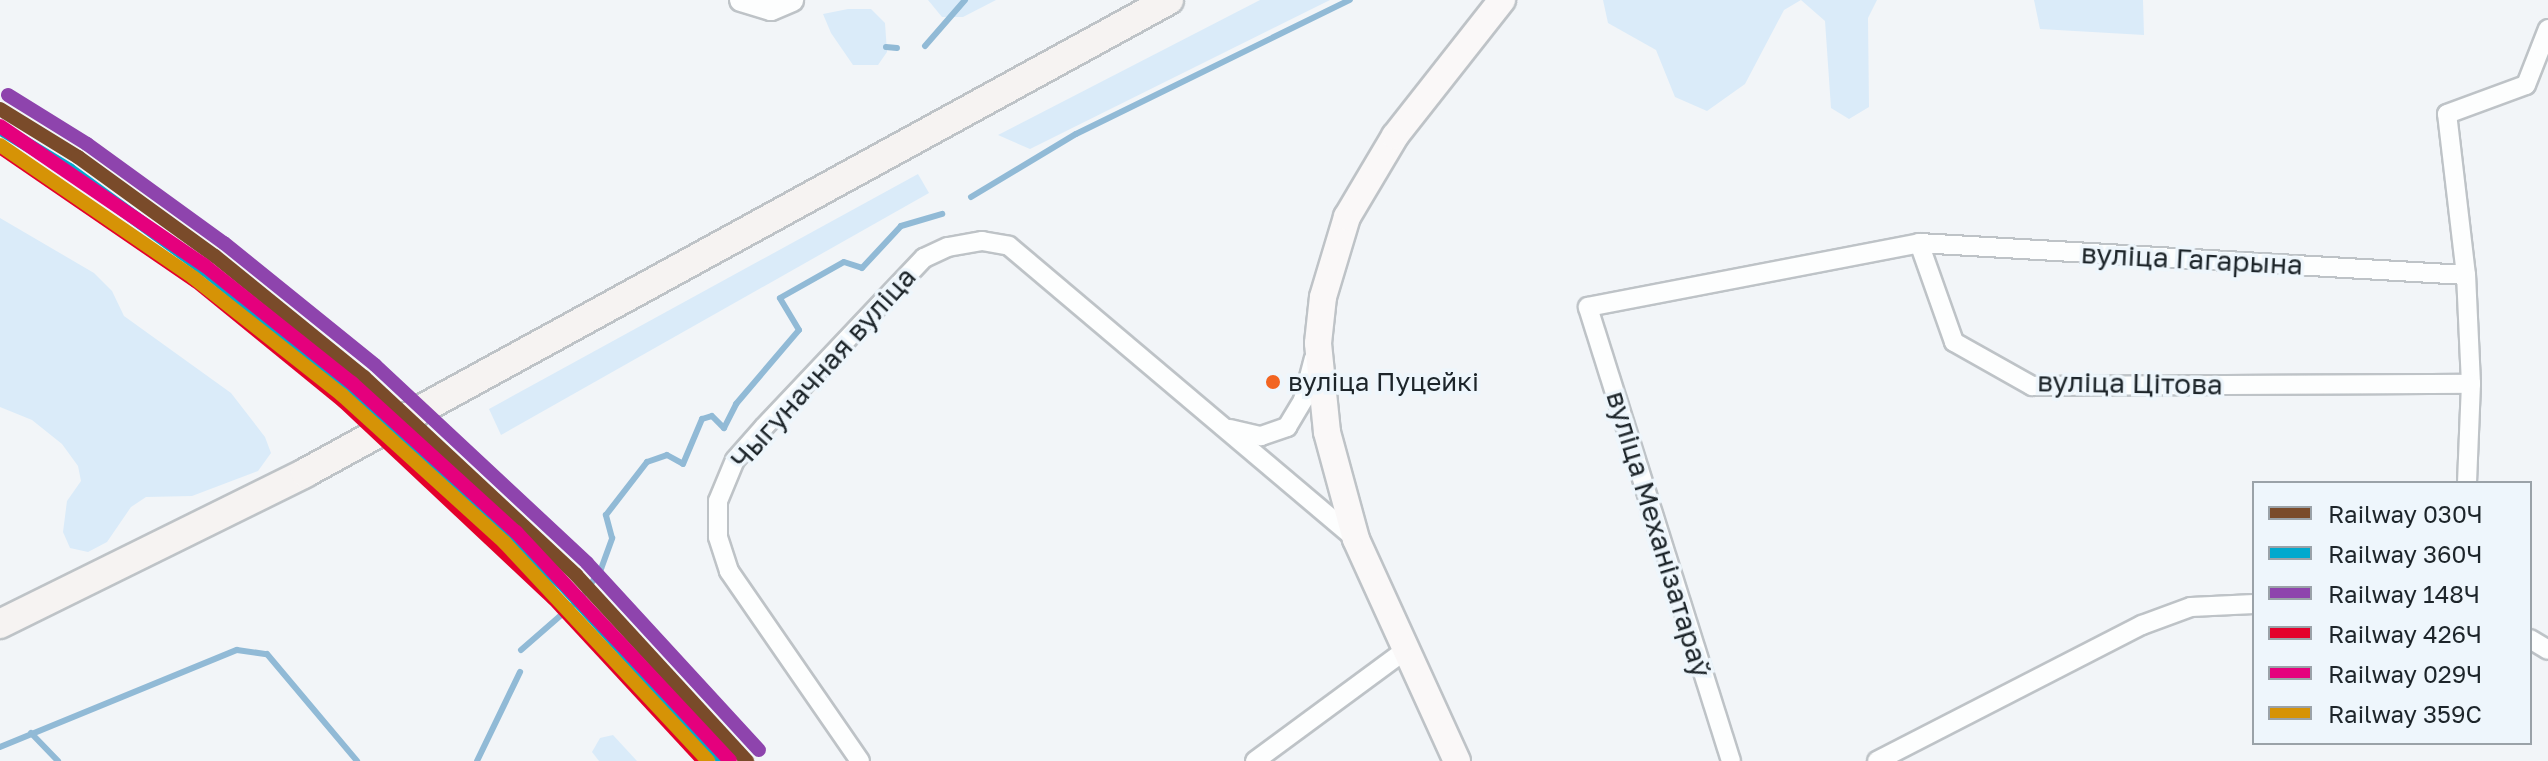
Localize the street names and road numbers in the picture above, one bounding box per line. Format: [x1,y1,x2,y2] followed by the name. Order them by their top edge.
[2080,236,2304,282] street label: вуліца Гагарына
[723,260,923,476] street label: Чыгуначная вуліца
[2037,365,2223,401] street label: вуліца Цітова
[1599,387,1719,681] street label: вуліца Механізатараў

